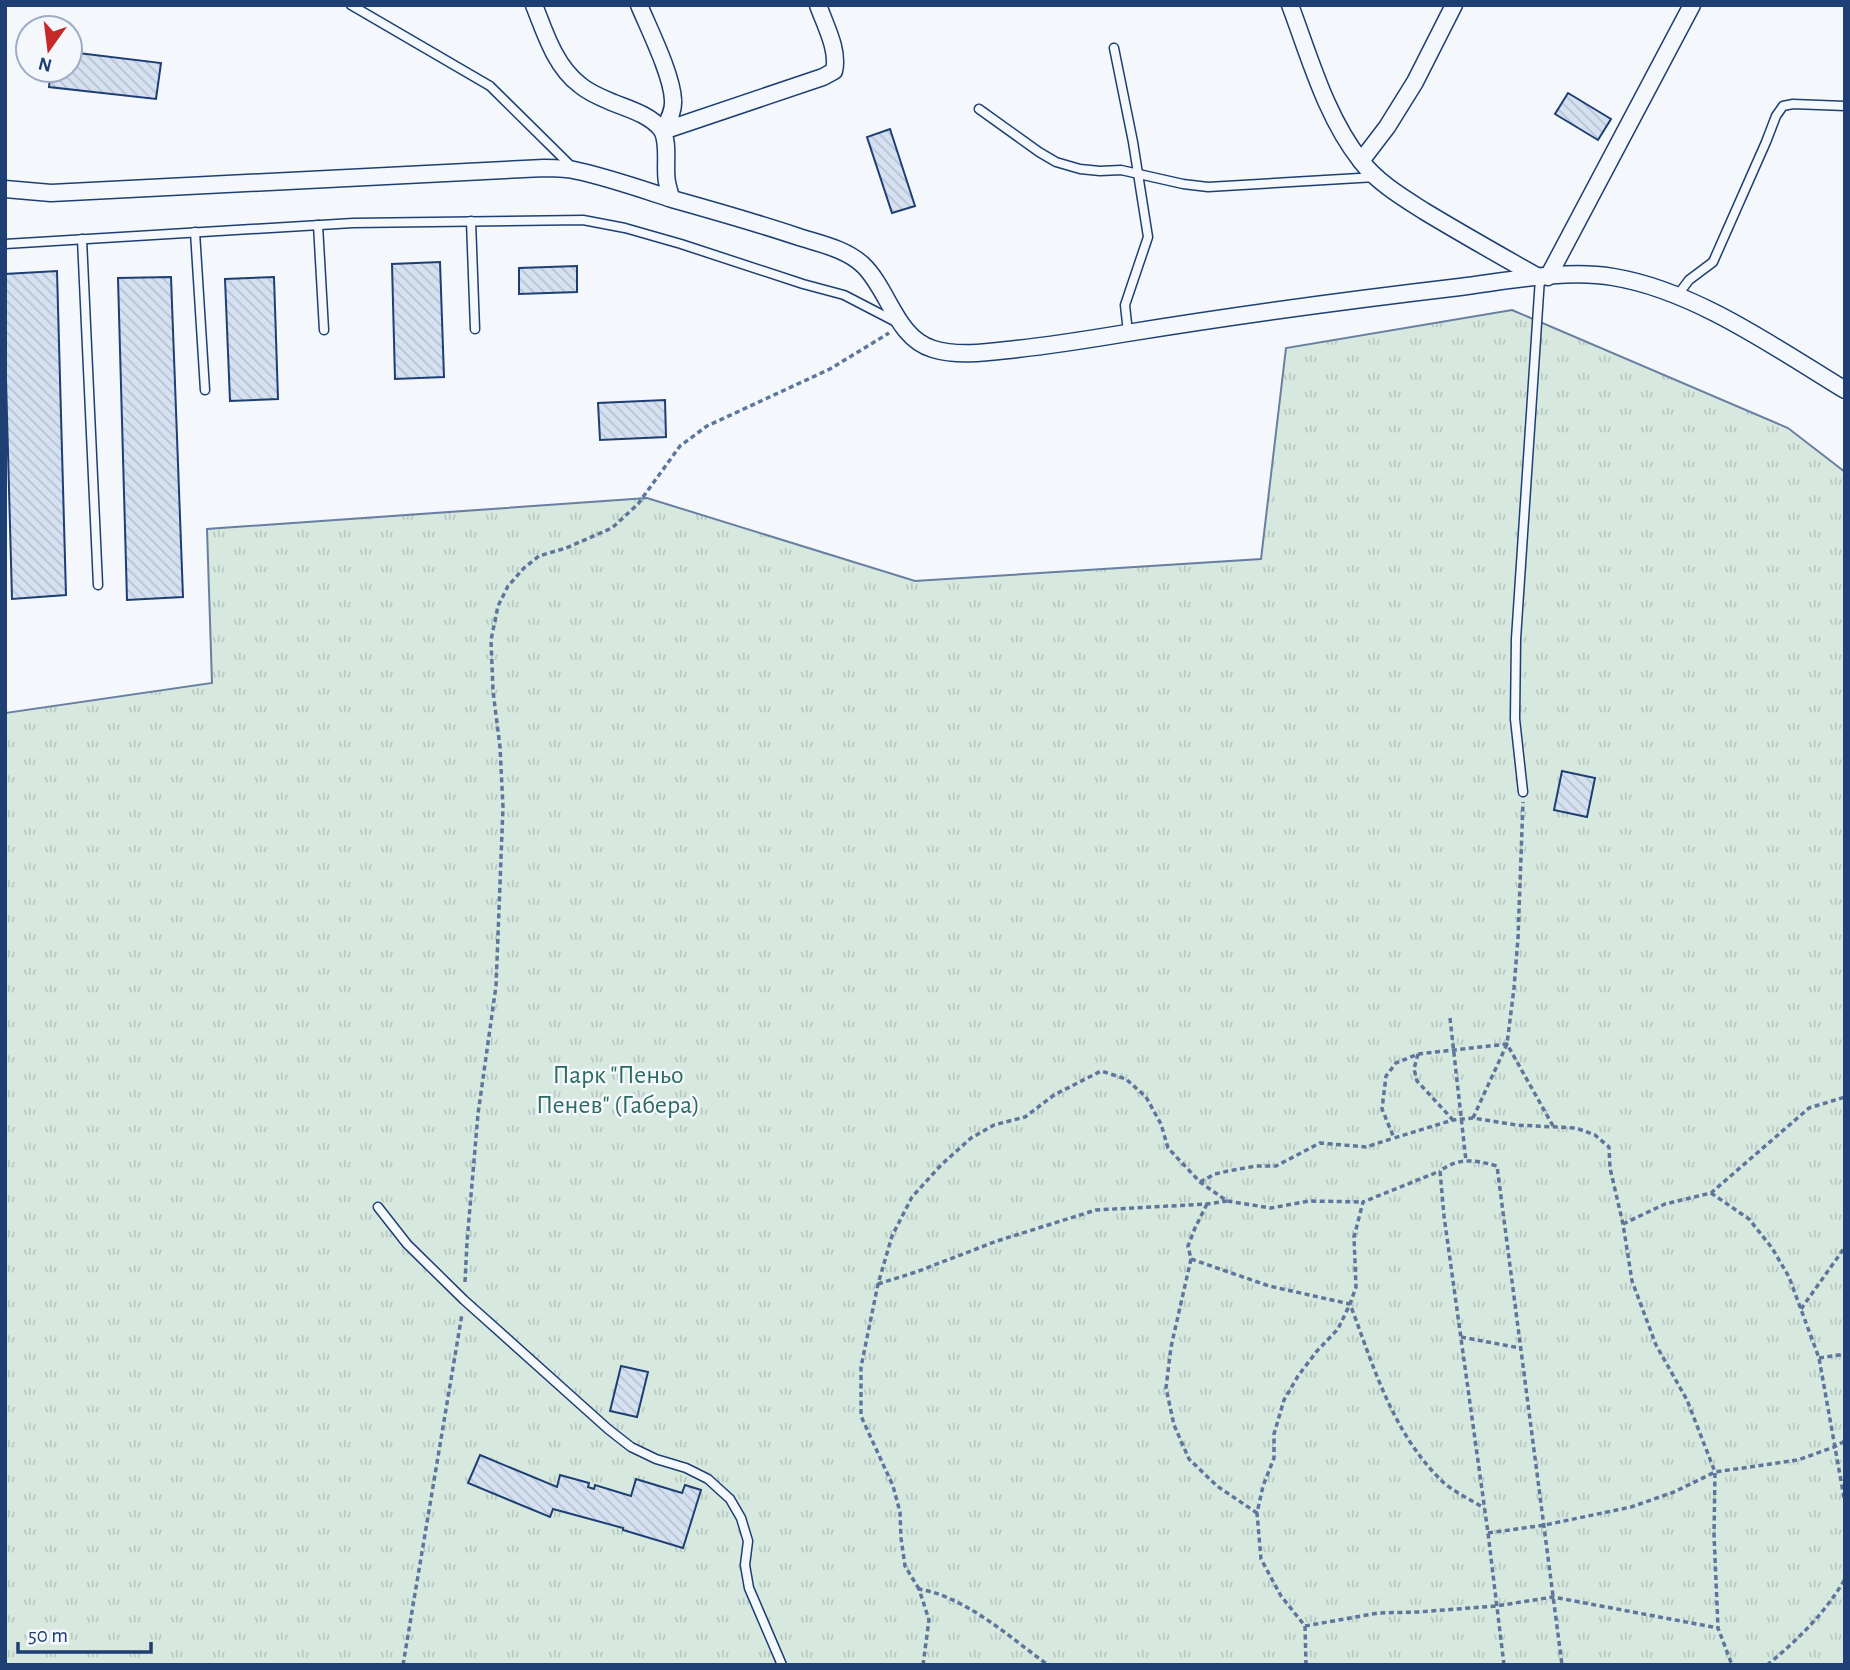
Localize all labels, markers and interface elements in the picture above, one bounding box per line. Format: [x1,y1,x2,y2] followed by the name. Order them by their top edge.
[14,14,84,84] north arrow
[37,53,54,75] text: N
[536,1062,700,1118] park label: Парк "Пеньо Пенев" (Габера)
[18,1610,150,1654] scale bar
[28,1625,68,1646] text: 50 m

